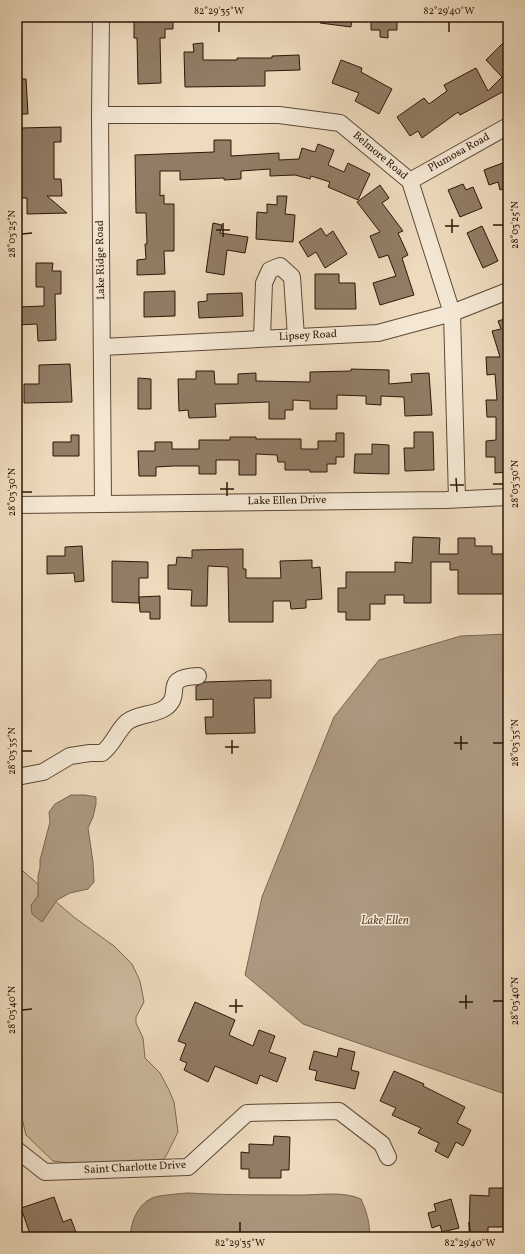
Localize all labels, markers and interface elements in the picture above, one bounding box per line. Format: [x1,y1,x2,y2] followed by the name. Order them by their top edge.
[194,4,244,18] text: 82°29'35"W
[424,4,474,18] text: 82°29'40"W
[349,128,411,184] street label: Belmore Road
[425,130,493,176] street label: Plumosa Road
[508,201,522,249] text: 28°03'25"N
[5,210,19,258] text: 28°03'25"N
[93,220,109,300] street label: Lake Ridge Road
[279,327,337,345] street label: Lipsey Road
[508,459,522,508] text: 28°03'30"N
[5,467,19,516] text: 28°03'30"N
[247,493,327,509] street label: Lake Ellen Drive
[508,719,522,767] text: 28°03'35"N
[5,727,19,775] text: 28°03'35"N
[361,913,409,929] water label: Lake Ellen
[508,976,522,1025] text: 28°03'40"N
[5,985,19,1034] text: 28°03'40"N
[84,1158,186,1178] street label: Saint Charlotte Drive
[215,1236,265,1250] text: 82°29'35"W
[445,1236,495,1250] text: 82°29'40"W

